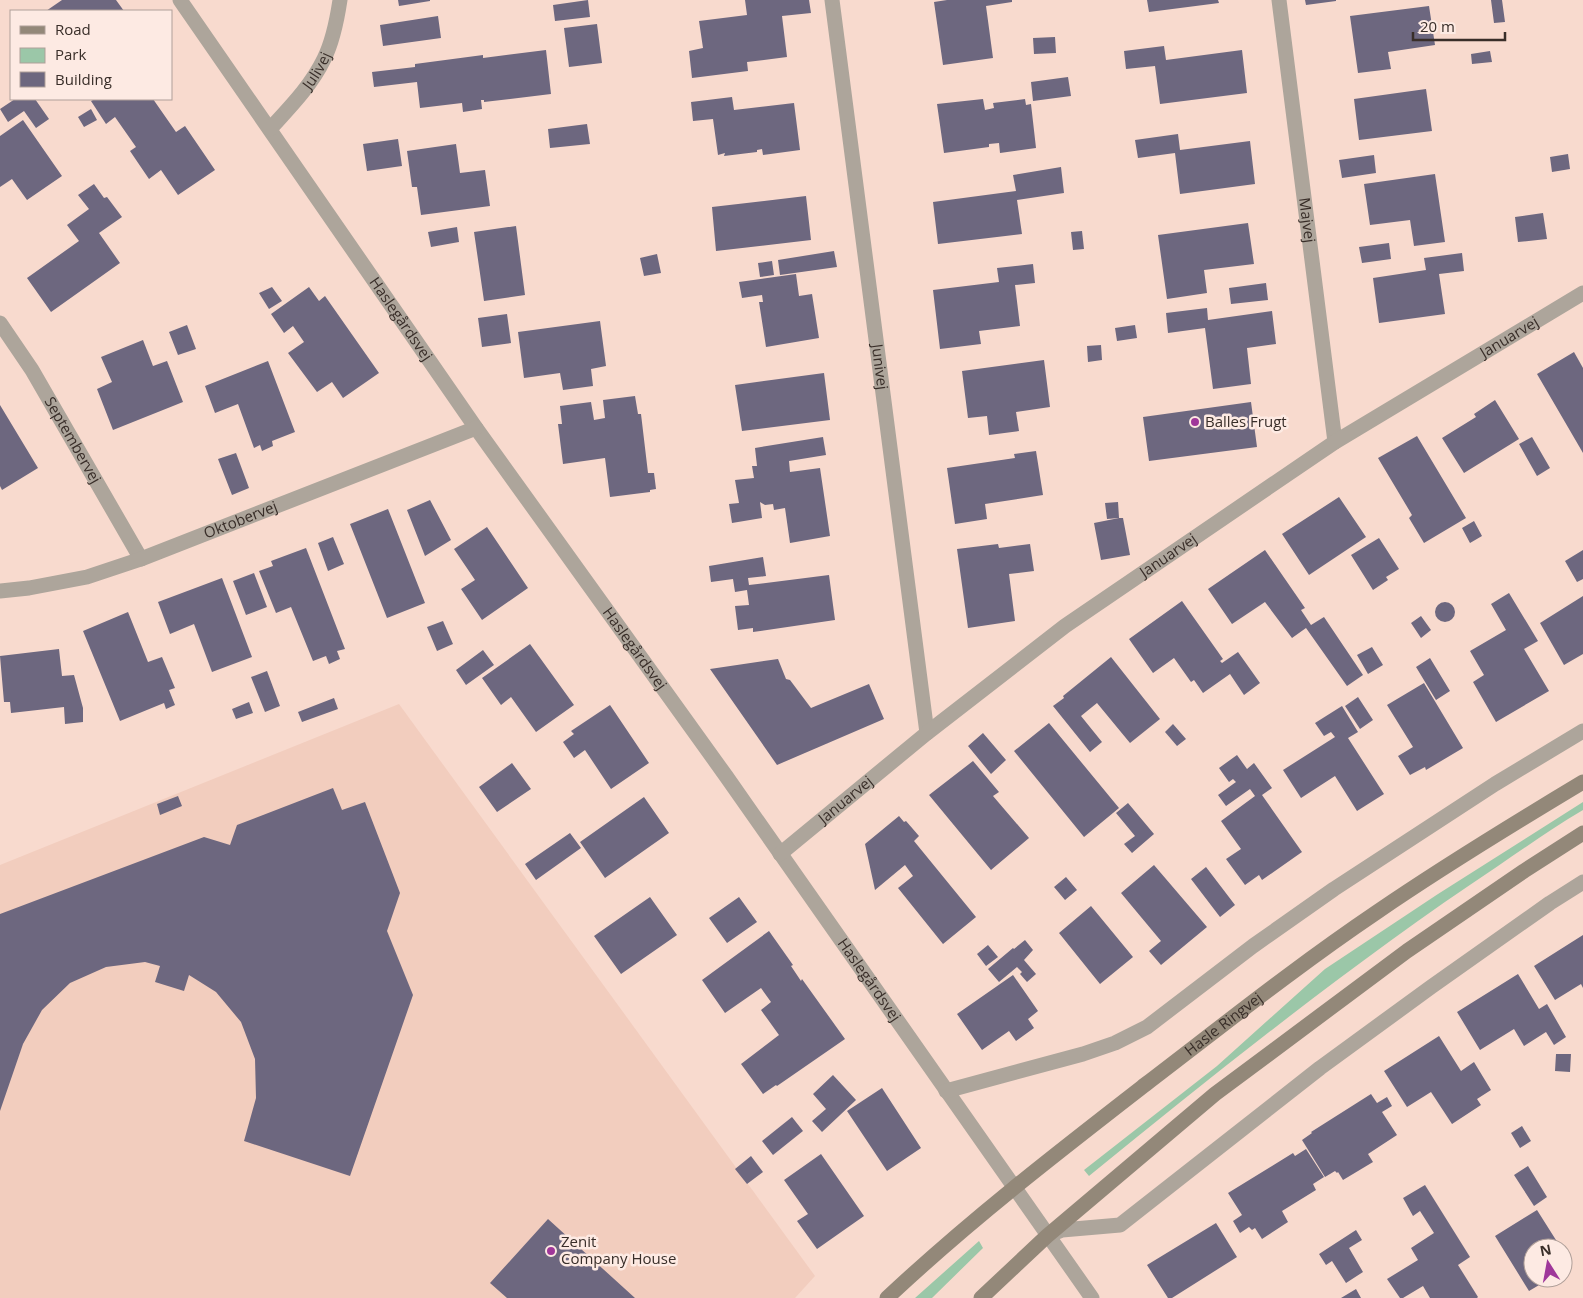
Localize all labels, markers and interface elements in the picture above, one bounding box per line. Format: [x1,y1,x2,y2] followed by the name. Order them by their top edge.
[10,10,172,100] legend
[1413,10,1506,42] scale bar
[1420,16,1455,36] text: 20 m
[55,19,91,39] text: Road
[55,44,86,64] text: Park
[296,49,335,95] street label: Julivej
[55,69,112,89] text: Building
[1295,196,1321,244] street label: Majvej
[366,273,437,364] street label: Haslegårdsvej
[1474,311,1542,363] street label: Januarvej
[867,341,893,391] street label: Junivej
[40,393,106,487] street label: Septembervej
[1205,411,1287,431] place label: Balles Frugt
[1189,416,1201,428] marker: Balles Frugt
[200,496,280,543] street label: Oktobervej
[1134,528,1200,582] street label: Januarvej
[599,603,672,693] street label: Haslegårdsvej
[812,771,876,829] street label: Januarvej
[834,934,906,1025] street label: Haslegårdsvej
[1180,987,1266,1060] street label: Hasle Ringvej
[561,1231,676,1268] place label: Zenit Company House
[1523,1238,1573,1288] north arrow
[1538,1239,1553,1260] text: N
[545,1245,557,1257] marker: Zenit Company House

